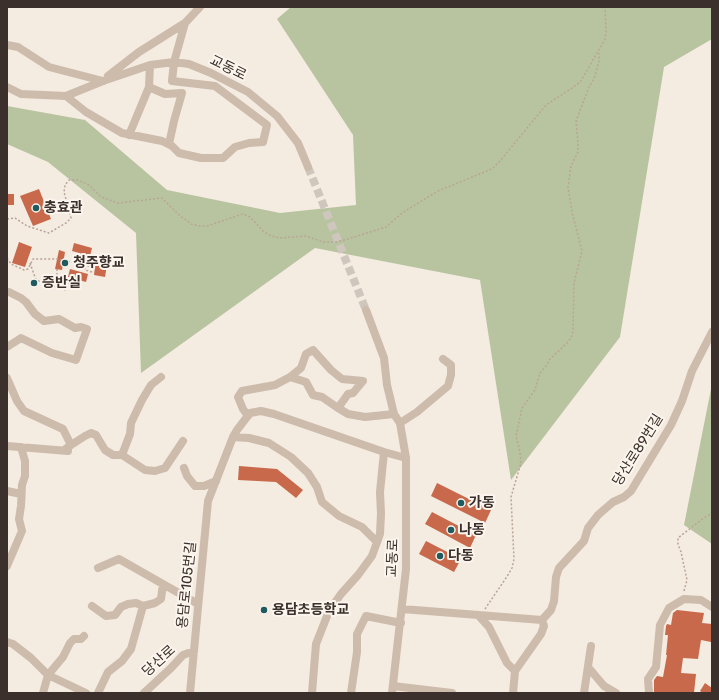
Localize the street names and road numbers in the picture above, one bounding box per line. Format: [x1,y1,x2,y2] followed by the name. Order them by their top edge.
[207,52,249,84] street label: 교동로
[609,411,667,489] street label: 당산로89번길
[384,538,402,578] street label: 교동로
[174,541,200,629] street label: 용담로105번길
[139,642,179,680] street label: 당산로

